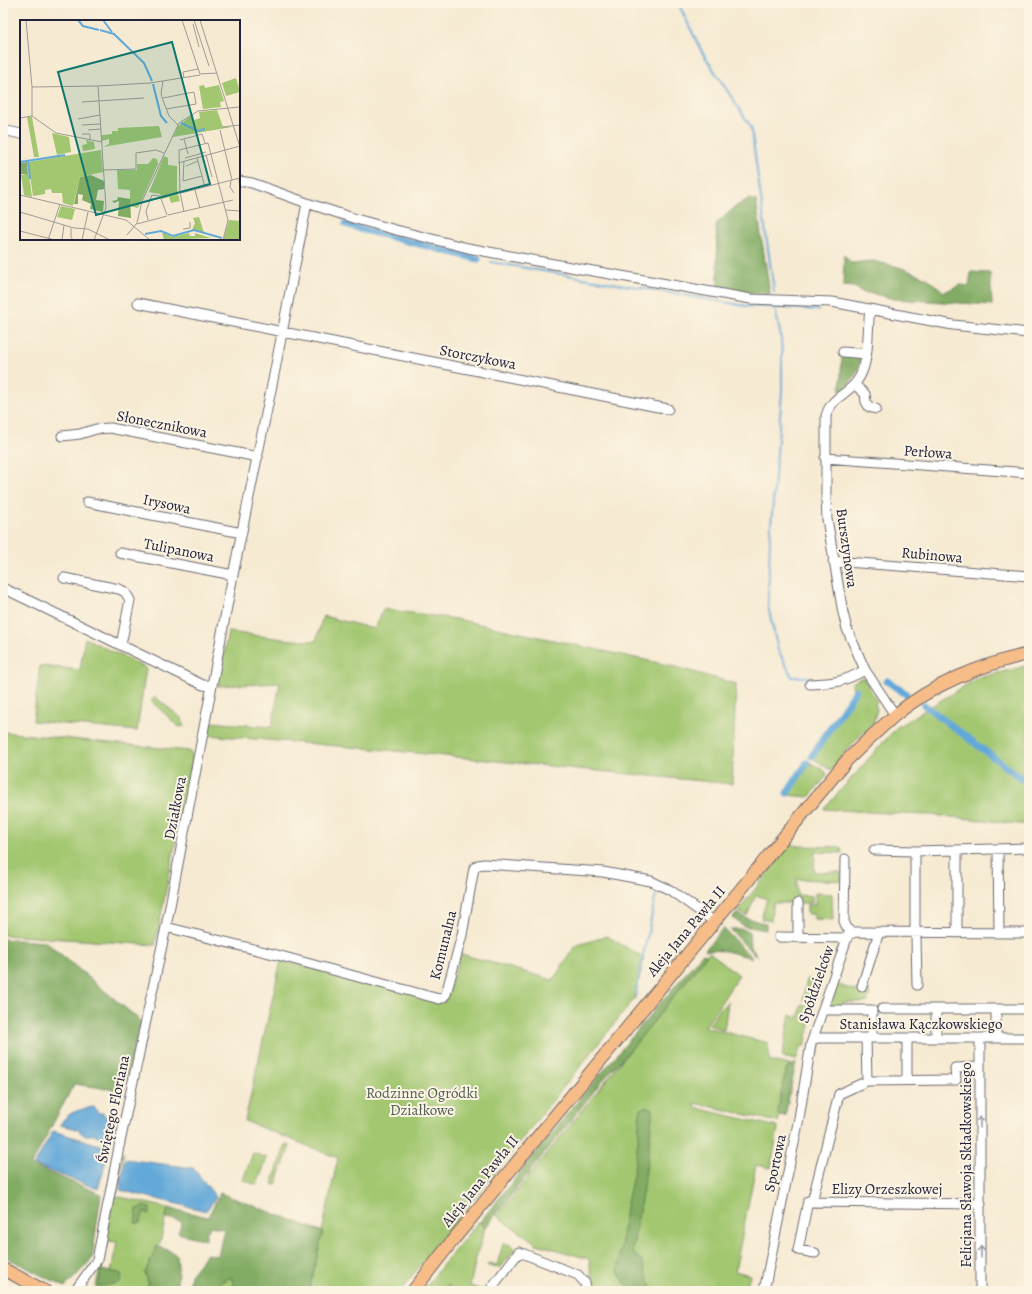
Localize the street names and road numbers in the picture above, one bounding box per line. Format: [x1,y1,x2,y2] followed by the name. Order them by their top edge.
[438,340,518,374] street label: Storczykowa
[115,405,209,443] street label: Słonecznikowa
[903,440,953,464] street label: Perłowa
[141,489,193,519] street label: Irysowa
[832,507,862,589] street label: Bursztynowa
[142,533,216,567] street label: Tulipanowa
[901,542,963,568] street label: Rubinowa
[159,774,191,842] street label: Działkowa
[642,882,730,981] street label: Aleja Jana Pawła II
[425,908,461,982] street label: Komunalna
[793,942,839,1026] street label: Spółdzielców
[839,1014,1003,1034] street label: Stanisława Kączkowskiego
[92,1053,134,1165] street label: Świętego Floriana
[956,1062,976,1268] street label: Felicjana Sławoja Składkowskiego
[436,1131,523,1232] street label: Aleja Jana Pawła II
[759,1132,791,1194] street label: Sportowa
[831,1179,943,1199] street label: Elizy Orzeszkowej

